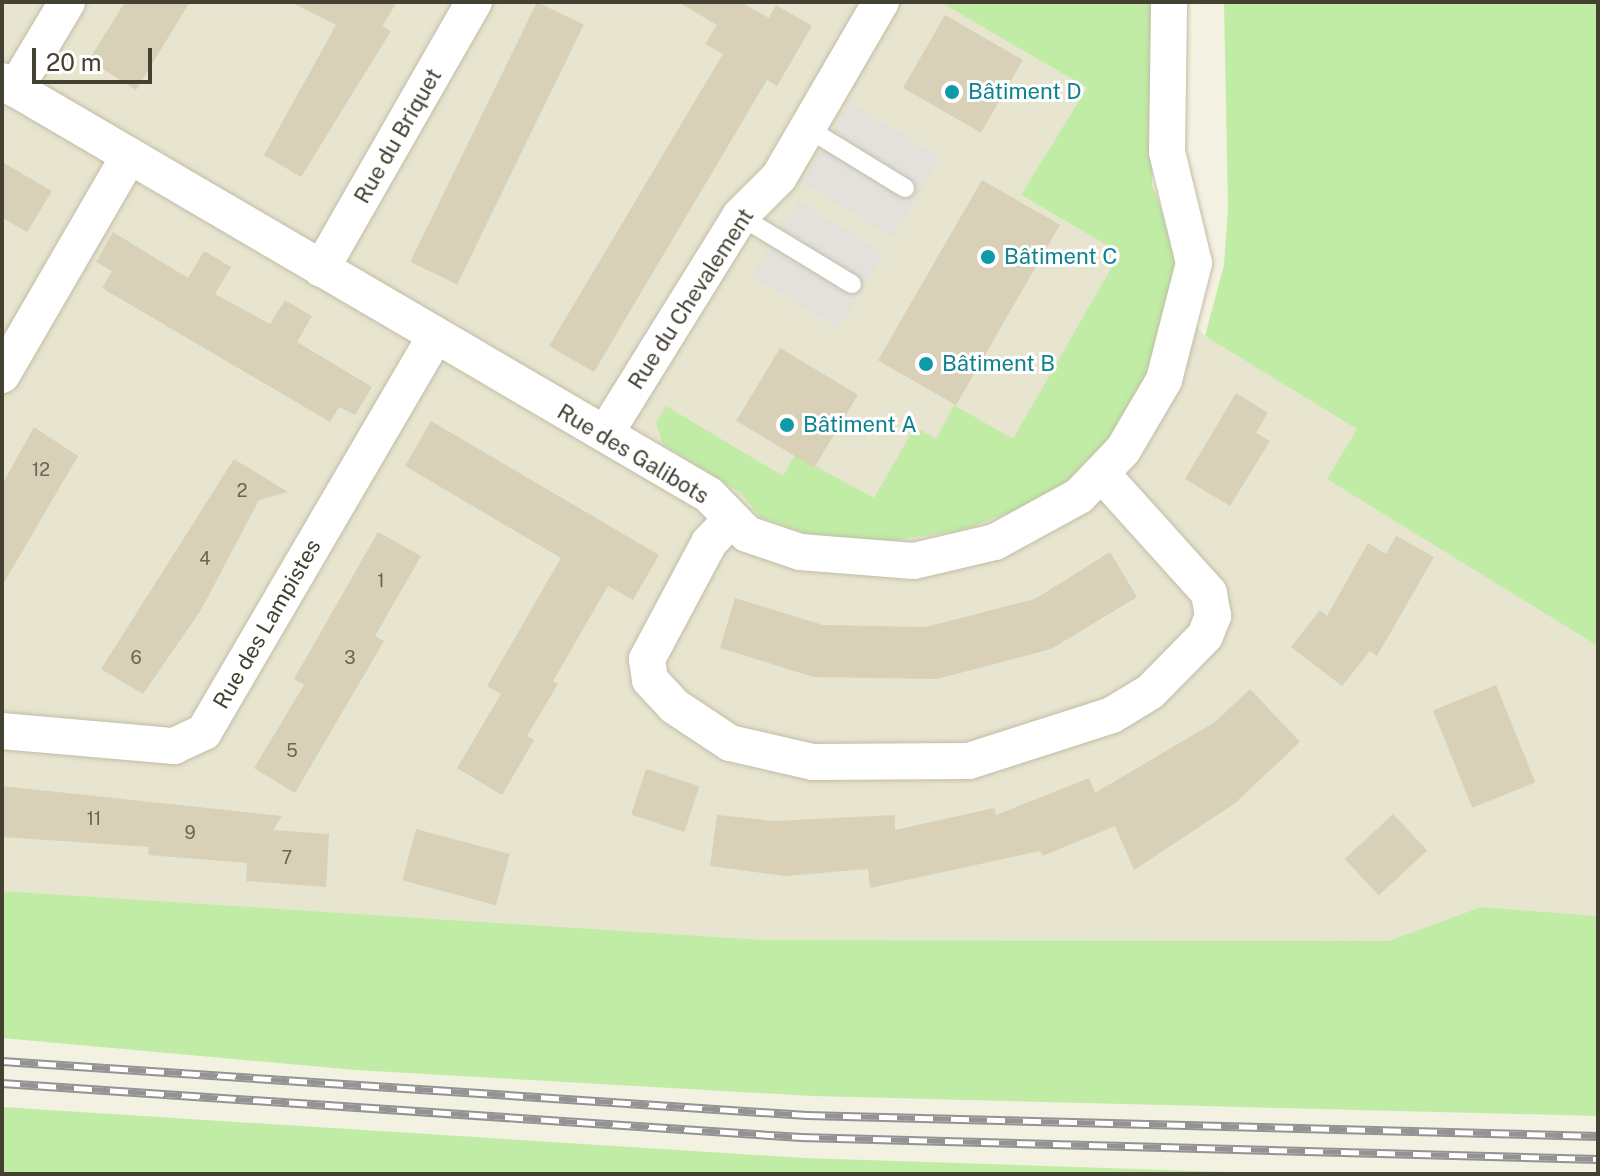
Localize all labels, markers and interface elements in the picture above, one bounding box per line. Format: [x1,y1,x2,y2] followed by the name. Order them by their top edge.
[36,32,156,82] scale bar
[46,48,102,76] text: 20 m
[349,64,447,208] street label: Rue du Briquet
[968,79,1081,105] place label: Bâtiment D
[943,83,961,101] marker: Bâtiment D
[623,204,759,394] street label: Rue du Chevalement
[1004,244,1117,270] place label: Bâtiment C
[979,248,997,266] marker: Bâtiment C
[942,351,1055,377] place label: Bâtiment B
[917,355,935,373] marker: Bâtiment B
[552,398,714,510] street label: Rue des Galibots
[803,412,917,438] place label: Bâtiment A
[778,416,796,434] marker: Bâtiment A
[32,459,50,481] house number: 12
[237,480,247,502] house number: 2
[208,534,326,714] street label: Rue des Lampistes
[199,548,211,570] house number: 4
[377,570,385,592] house number: 1
[130,647,142,669] house number: 6
[344,647,356,669] house number: 3
[286,740,298,762] house number: 5
[87,808,101,830] house number: 11
[184,822,196,844] house number: 9
[282,847,292,869] house number: 7

